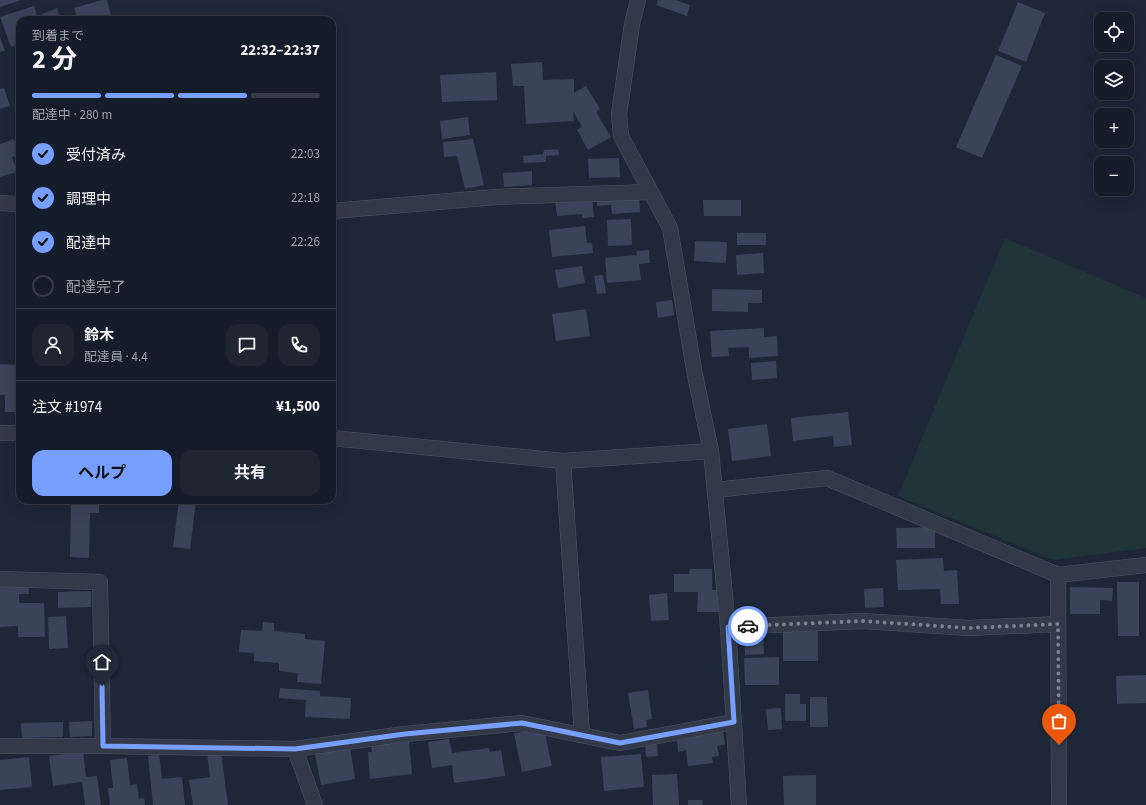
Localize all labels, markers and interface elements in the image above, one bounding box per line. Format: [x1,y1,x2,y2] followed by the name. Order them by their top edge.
[1094,12,1134,196] map controls
[1094,12,1134,52] button: locate
[32,27,84,45] text: 到着まで
[240,40,320,61] text: 22:32–22:37
[32,41,77,78] text: 2 分
[1094,60,1134,100] button: layers
[32,106,112,124] text: 配達中 · 280 m
[1094,108,1134,148] button: +
[32,143,54,165] icon: check
[66,145,126,166] text: 受付済み
[291,145,320,163] text: 22:03
[1094,156,1134,196] button: −
[32,187,54,209] icon: check
[66,189,111,210] text: 調理中
[291,189,320,207] text: 22:18
[32,231,54,253] icon: check
[66,233,111,254] text: 配達中
[291,233,320,251] text: 22:26
[66,277,126,298] text: 配達完了
[32,324,74,366] button: person
[226,324,268,366] button: chat
[278,324,320,366] button: phone
[84,325,114,346] text: 鈴木
[84,348,148,366] text: 配達員 · 4.4
[276,396,320,417] text: ¥1,500
[32,397,102,418] text: 注文 #1974
[32,450,172,496] button: ヘルプ
[180,450,320,496] button: 共有
[728,606,768,646] courier
[737,615,759,637] icon: car
[85,645,119,686] pin
[91,651,113,673] icon: home
[1042,704,1076,745] pin
[1048,710,1070,732] icon: bag

